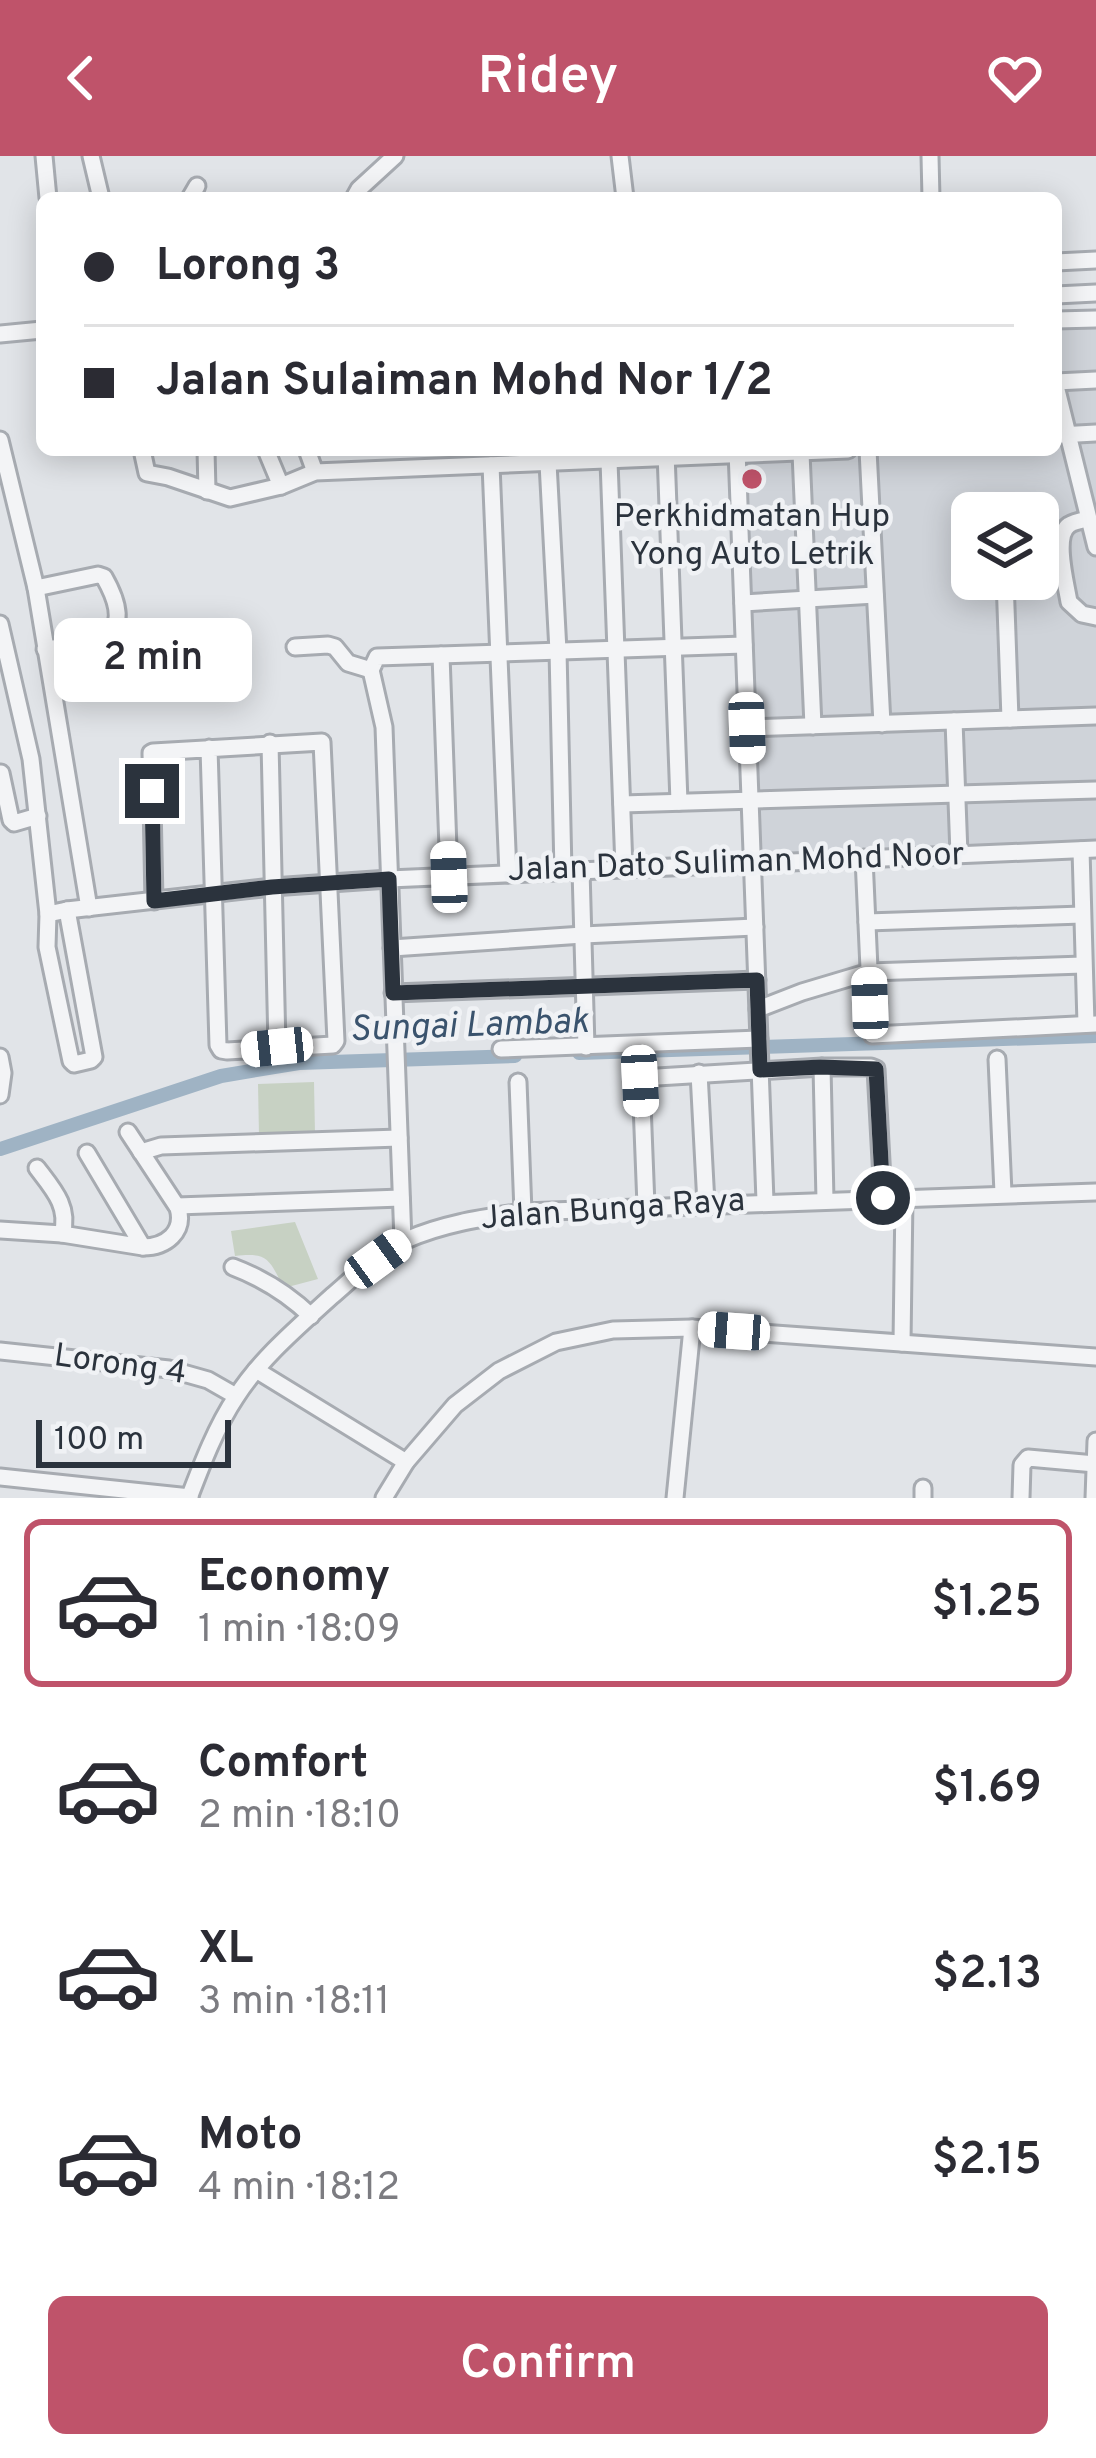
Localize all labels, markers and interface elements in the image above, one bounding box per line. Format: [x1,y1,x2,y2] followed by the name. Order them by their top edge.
[477,44,619,113] text: Ridey
[48,45,114,111] icon: back
[982,45,1048,111] icon: heart
[156,239,340,296] text: Lorong 3
[156,354,773,411] text: Jalan Sulaiman Mohd Nor 1/2
[739,466,765,492] marker: Perkhidmatan Hup Yong Auto Letrik
[951,492,1059,600] map controls
[951,492,1059,600] button: layers
[614,497,890,577] place label: Perkhidmatan Hup Yong Auto Letrik
[53,617,251,701] callout: 2 min
[103,635,203,684] text: 2 min
[728,691,766,765] car
[125,764,179,818] route end
[507,835,965,893] street label: Jalan Dato Suliman Mohd Noor
[430,840,468,914] car
[851,966,889,1040] car
[349,1000,590,1054] water label: Sungai Lambak
[239,1025,315,1069] car
[620,1044,660,1118] car
[856,1171,910,1225] route start
[480,1181,746,1241] street label: Jalan Bunga Raya
[338,1223,418,1295] car
[697,1311,771,1351] car
[51,1336,189,1396] street label: Lorong 4
[36,1414,231,1467] scale bar
[54,1420,144,1462] text: 100 m
[54,1549,162,1657] icon: car
[198,1550,390,1607] text: Economy
[932,1575,1042,1632] text: $1.25
[198,1607,400,1656] text: 1 min · 18:09
[54,1735,162,1843] icon: car
[198,1736,368,1793] text: Comfort
[932,1761,1042,1818] text: $1.69
[198,1793,401,1842] text: 2 min · 18:10
[54,1921,162,2029] icon: car
[198,1922,253,1979] text: XL
[932,1947,1042,2004] text: $2.13
[198,1979,390,2028] text: 3 min · 18:11
[54,2107,162,2215] icon: car
[198,2108,302,2165] text: Moto
[932,2133,1042,2190] text: $2.15
[198,2165,400,2214] text: 4 min · 18:12
[48,2296,1048,2434] button: Confirm

